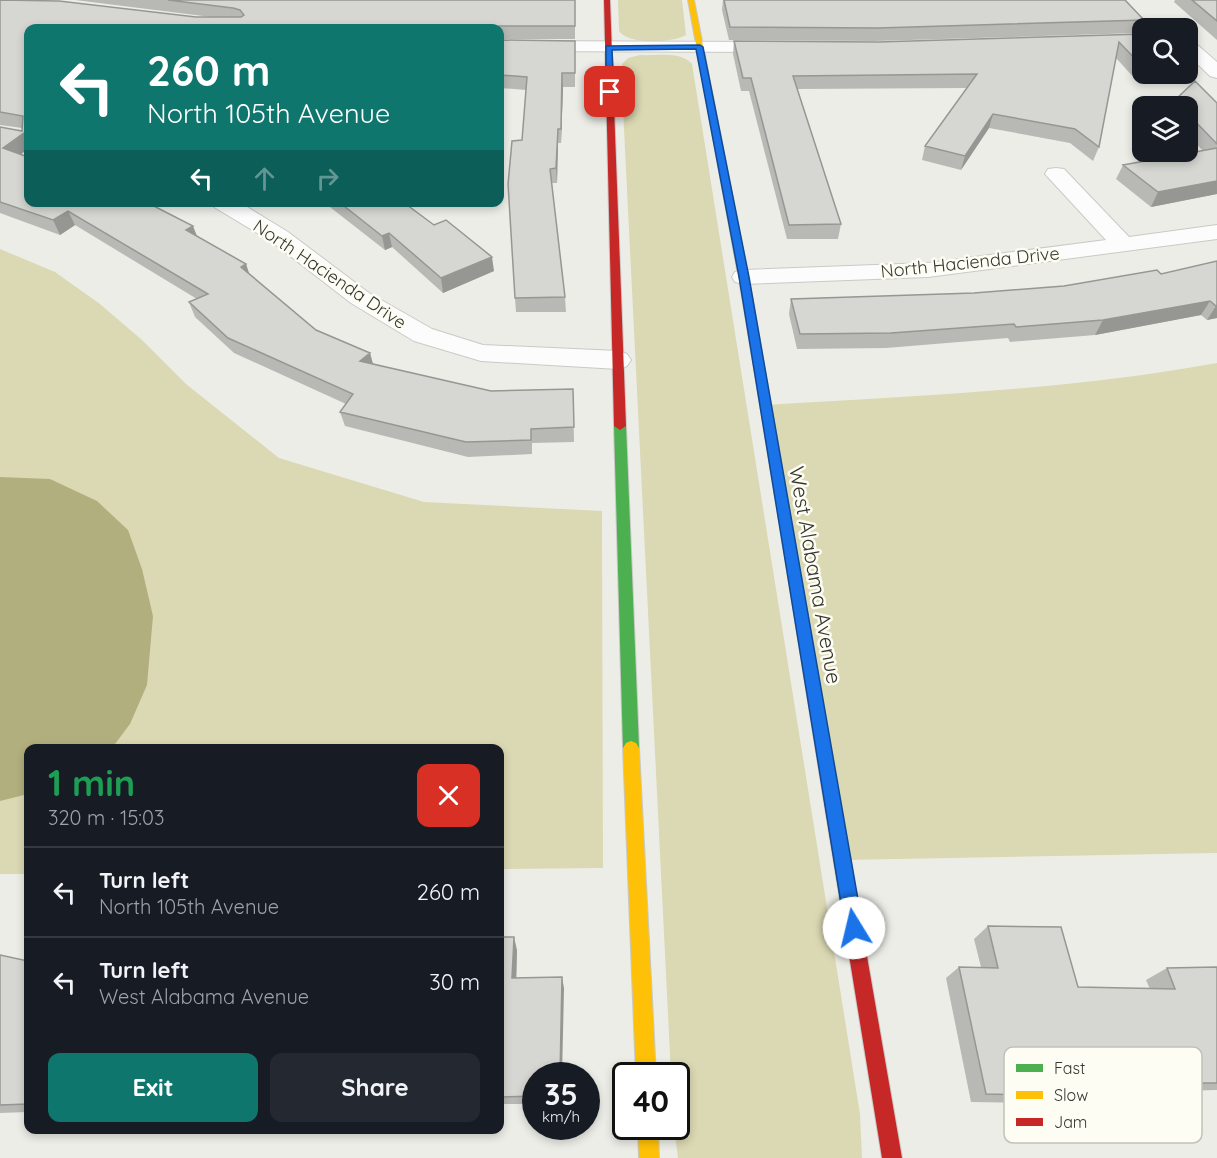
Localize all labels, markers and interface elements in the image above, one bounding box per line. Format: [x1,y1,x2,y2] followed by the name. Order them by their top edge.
[1132,18,1198,162] map controls
[1132,18,1198,84] button: search
[147,44,270,97] text: 260 m
[48,48,126,126] icon: left
[584,66,635,117] pin
[593,75,626,108] icon: arrive
[147,96,390,130] text: North 105th Avenue
[1132,96,1198,162] button: layers
[185,162,218,195] icon: left
[248,162,281,195] icon: ahead
[311,162,344,195] icon: right
[249,214,411,334] street label: North Hacienda Drive
[879,241,1061,283] street label: North Hacienda Drive
[784,464,848,686] street label: West Alabama Avenue
[48,760,135,805] text: 1 min
[417,764,480,827] button: close
[48,805,164,830] text: 320 m · 15:03
[99,866,189,894] text: Turn left
[48,876,81,909] icon: left
[417,878,480,906] text: 260 m
[99,894,279,919] text: North 105th Avenue
[822,896,886,960] position arrow
[99,956,189,984] text: Turn left
[48,966,81,999] icon: left
[429,968,480,996] text: 30 m
[99,984,309,1009] text: West Alabama Avenue
[1004,1047,1202,1143] legend
[48,1053,258,1122] button: Exit
[270,1053,480,1122] button: Share
[1054,1058,1085,1078] text: Fast
[612,1062,690,1140] speed limit sign: 40
[544,1075,578,1113] text: 35
[1054,1085,1088,1105] text: Slow
[542,1107,580,1126] text: km/h
[1054,1112,1087,1132] text: Jam

